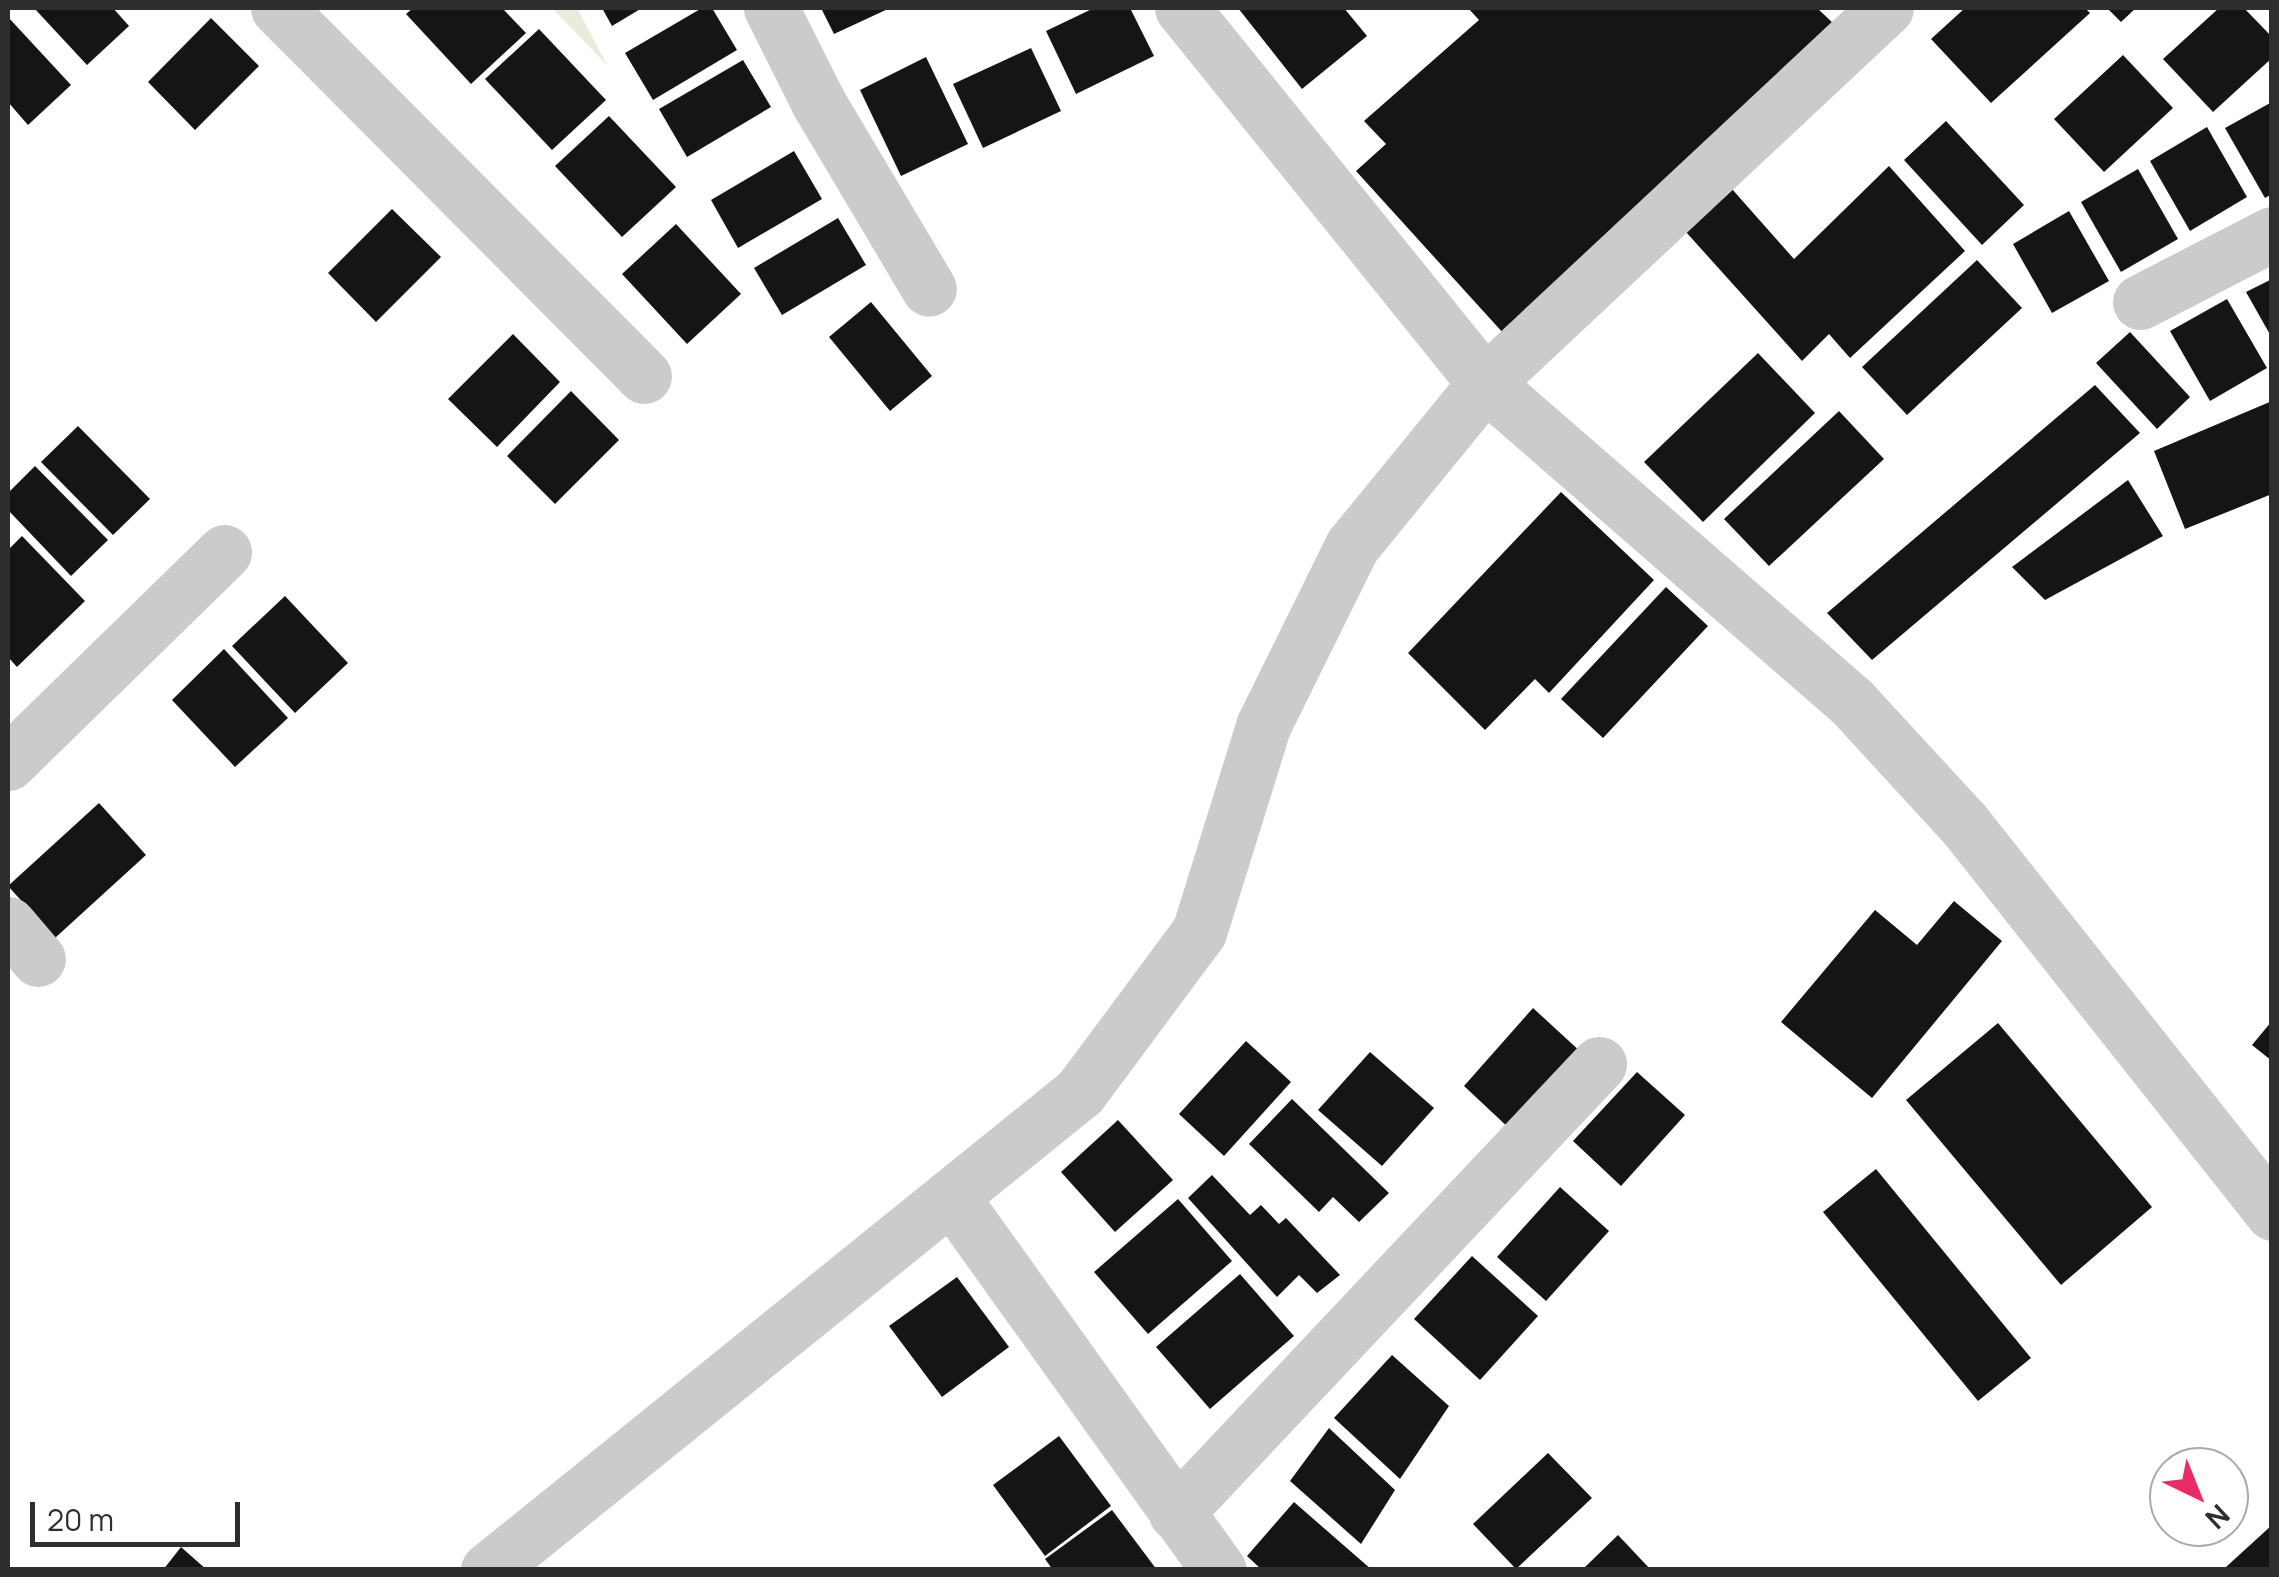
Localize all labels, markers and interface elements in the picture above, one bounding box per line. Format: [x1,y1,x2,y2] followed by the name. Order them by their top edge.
[2149,1447,2249,1547] north arrow
[35,1482,245,1544] scale bar
[2198,1497,2238,1538] text: N
[47,1499,114,1540] text: 20 m

